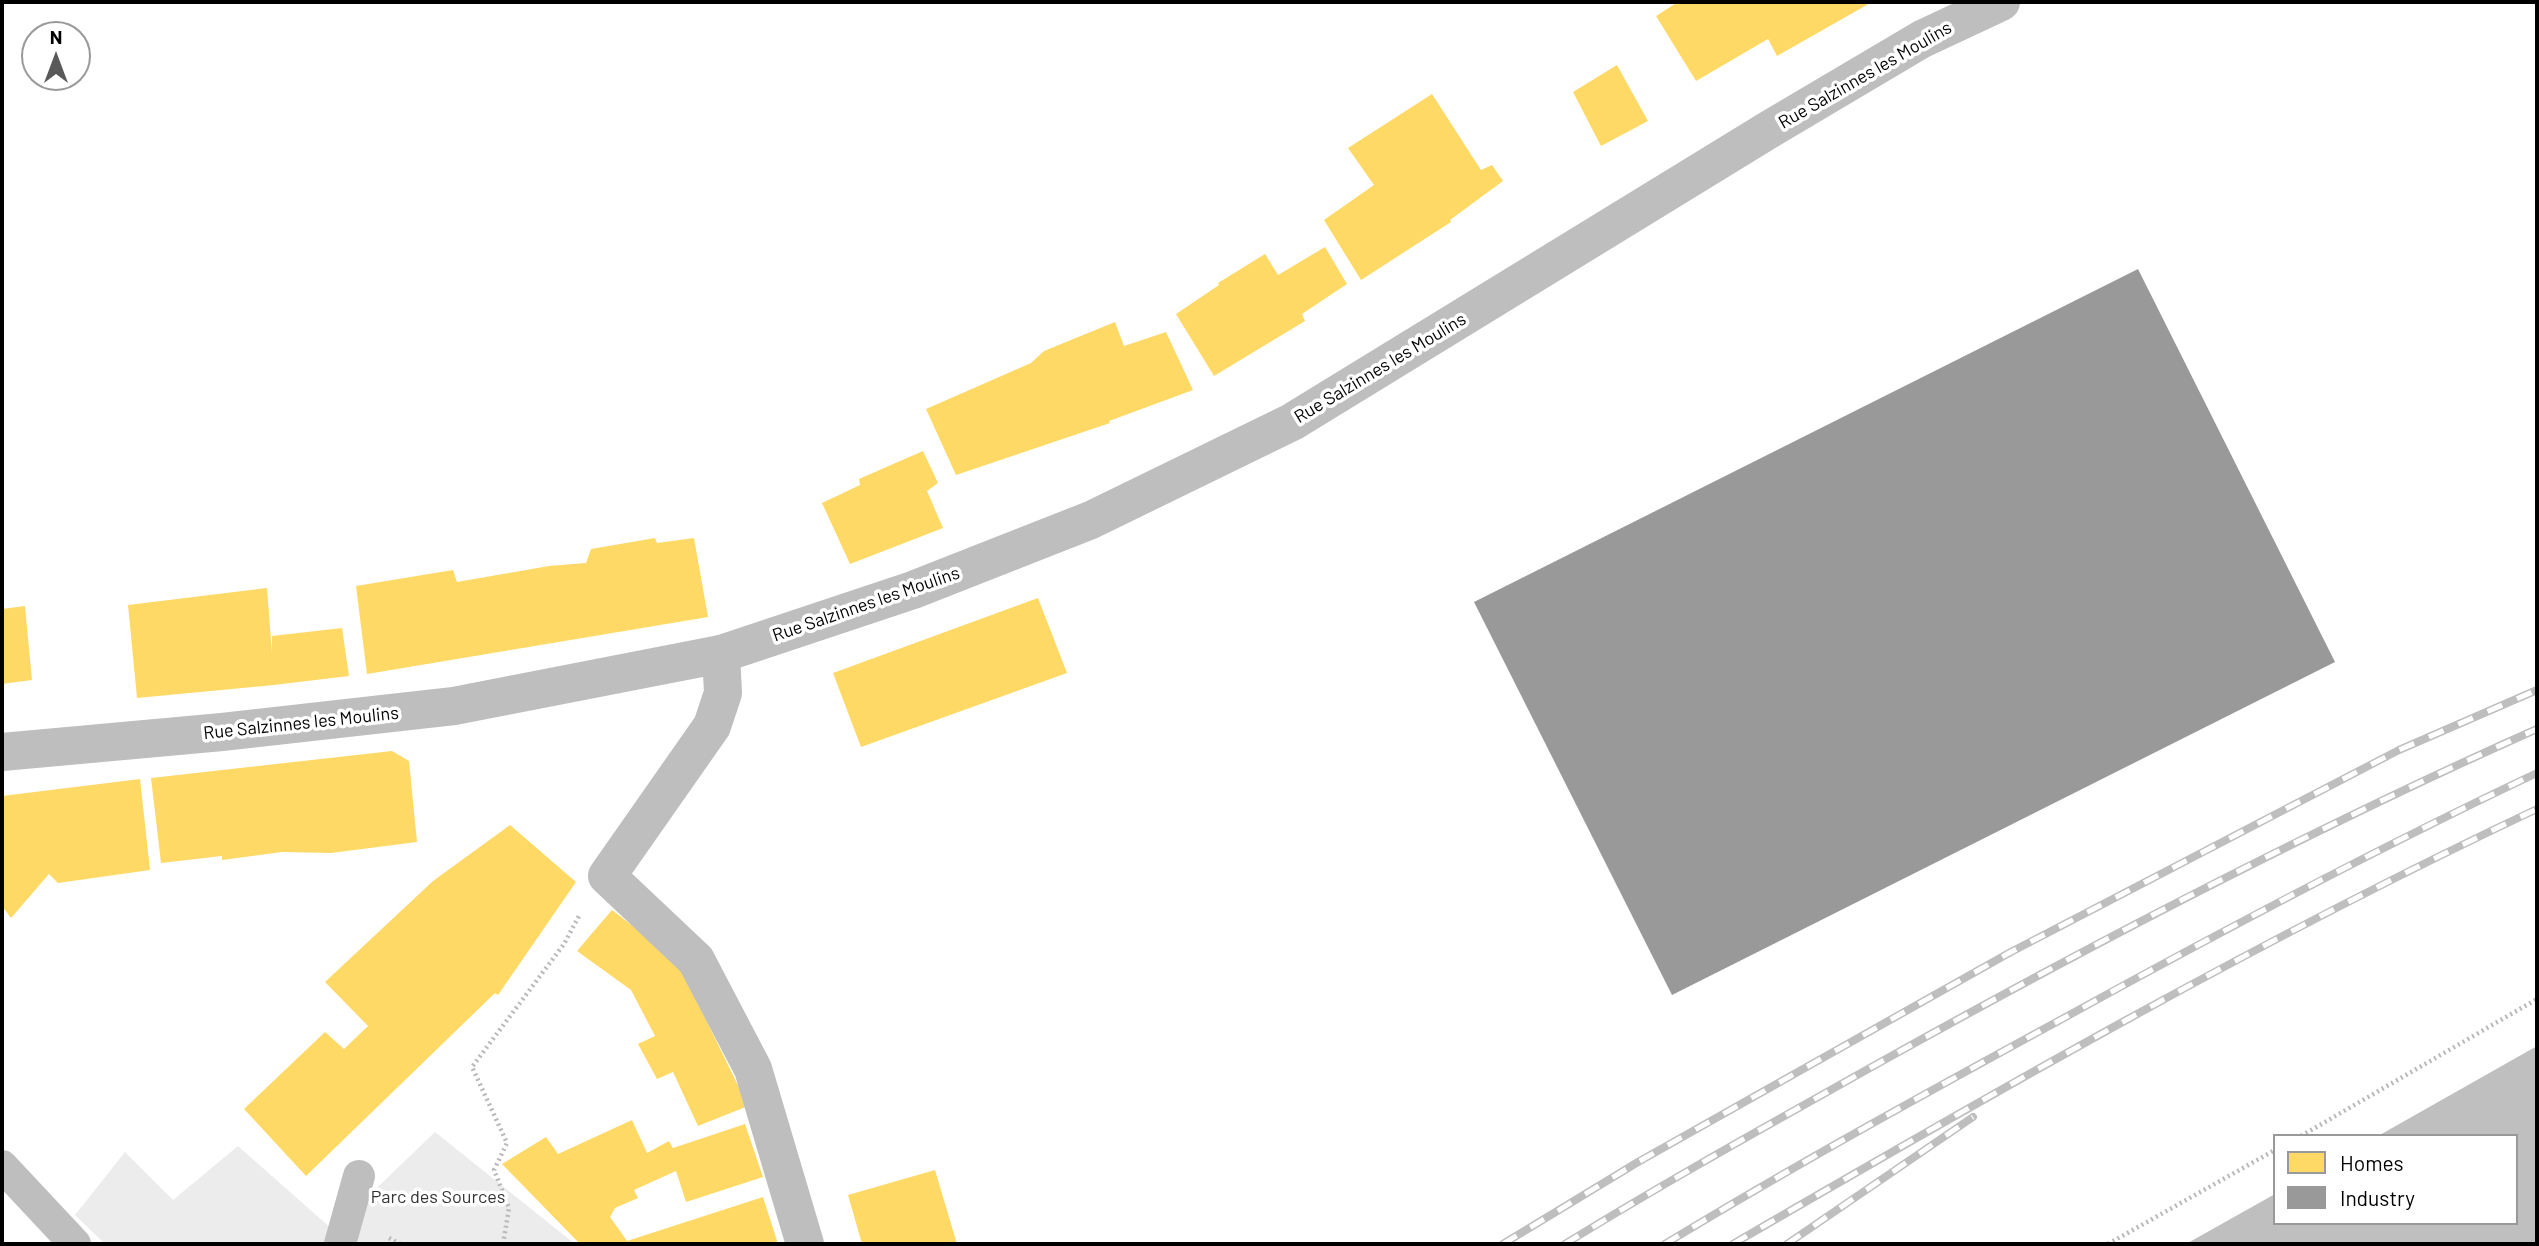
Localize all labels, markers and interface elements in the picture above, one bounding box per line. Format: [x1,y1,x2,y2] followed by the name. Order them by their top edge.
[1775,17,1955,133] street label: Rue Salzinnes les Moulins
[21,21,91,91] north arrow
[50,25,62,48] text: N
[1290,308,1470,428] street label: Rue Salzinnes les Moulins
[770,562,962,646] street label: Rue Salzinnes les Moulins
[202,702,400,744] street label: Rue Salzinnes les Moulins
[2273,1134,2518,1225] legend
[2340,1150,2404,1175] text: Homes
[2340,1185,2415,1210] text: Industry
[371,1186,505,1208] park label: Parc des Sources

